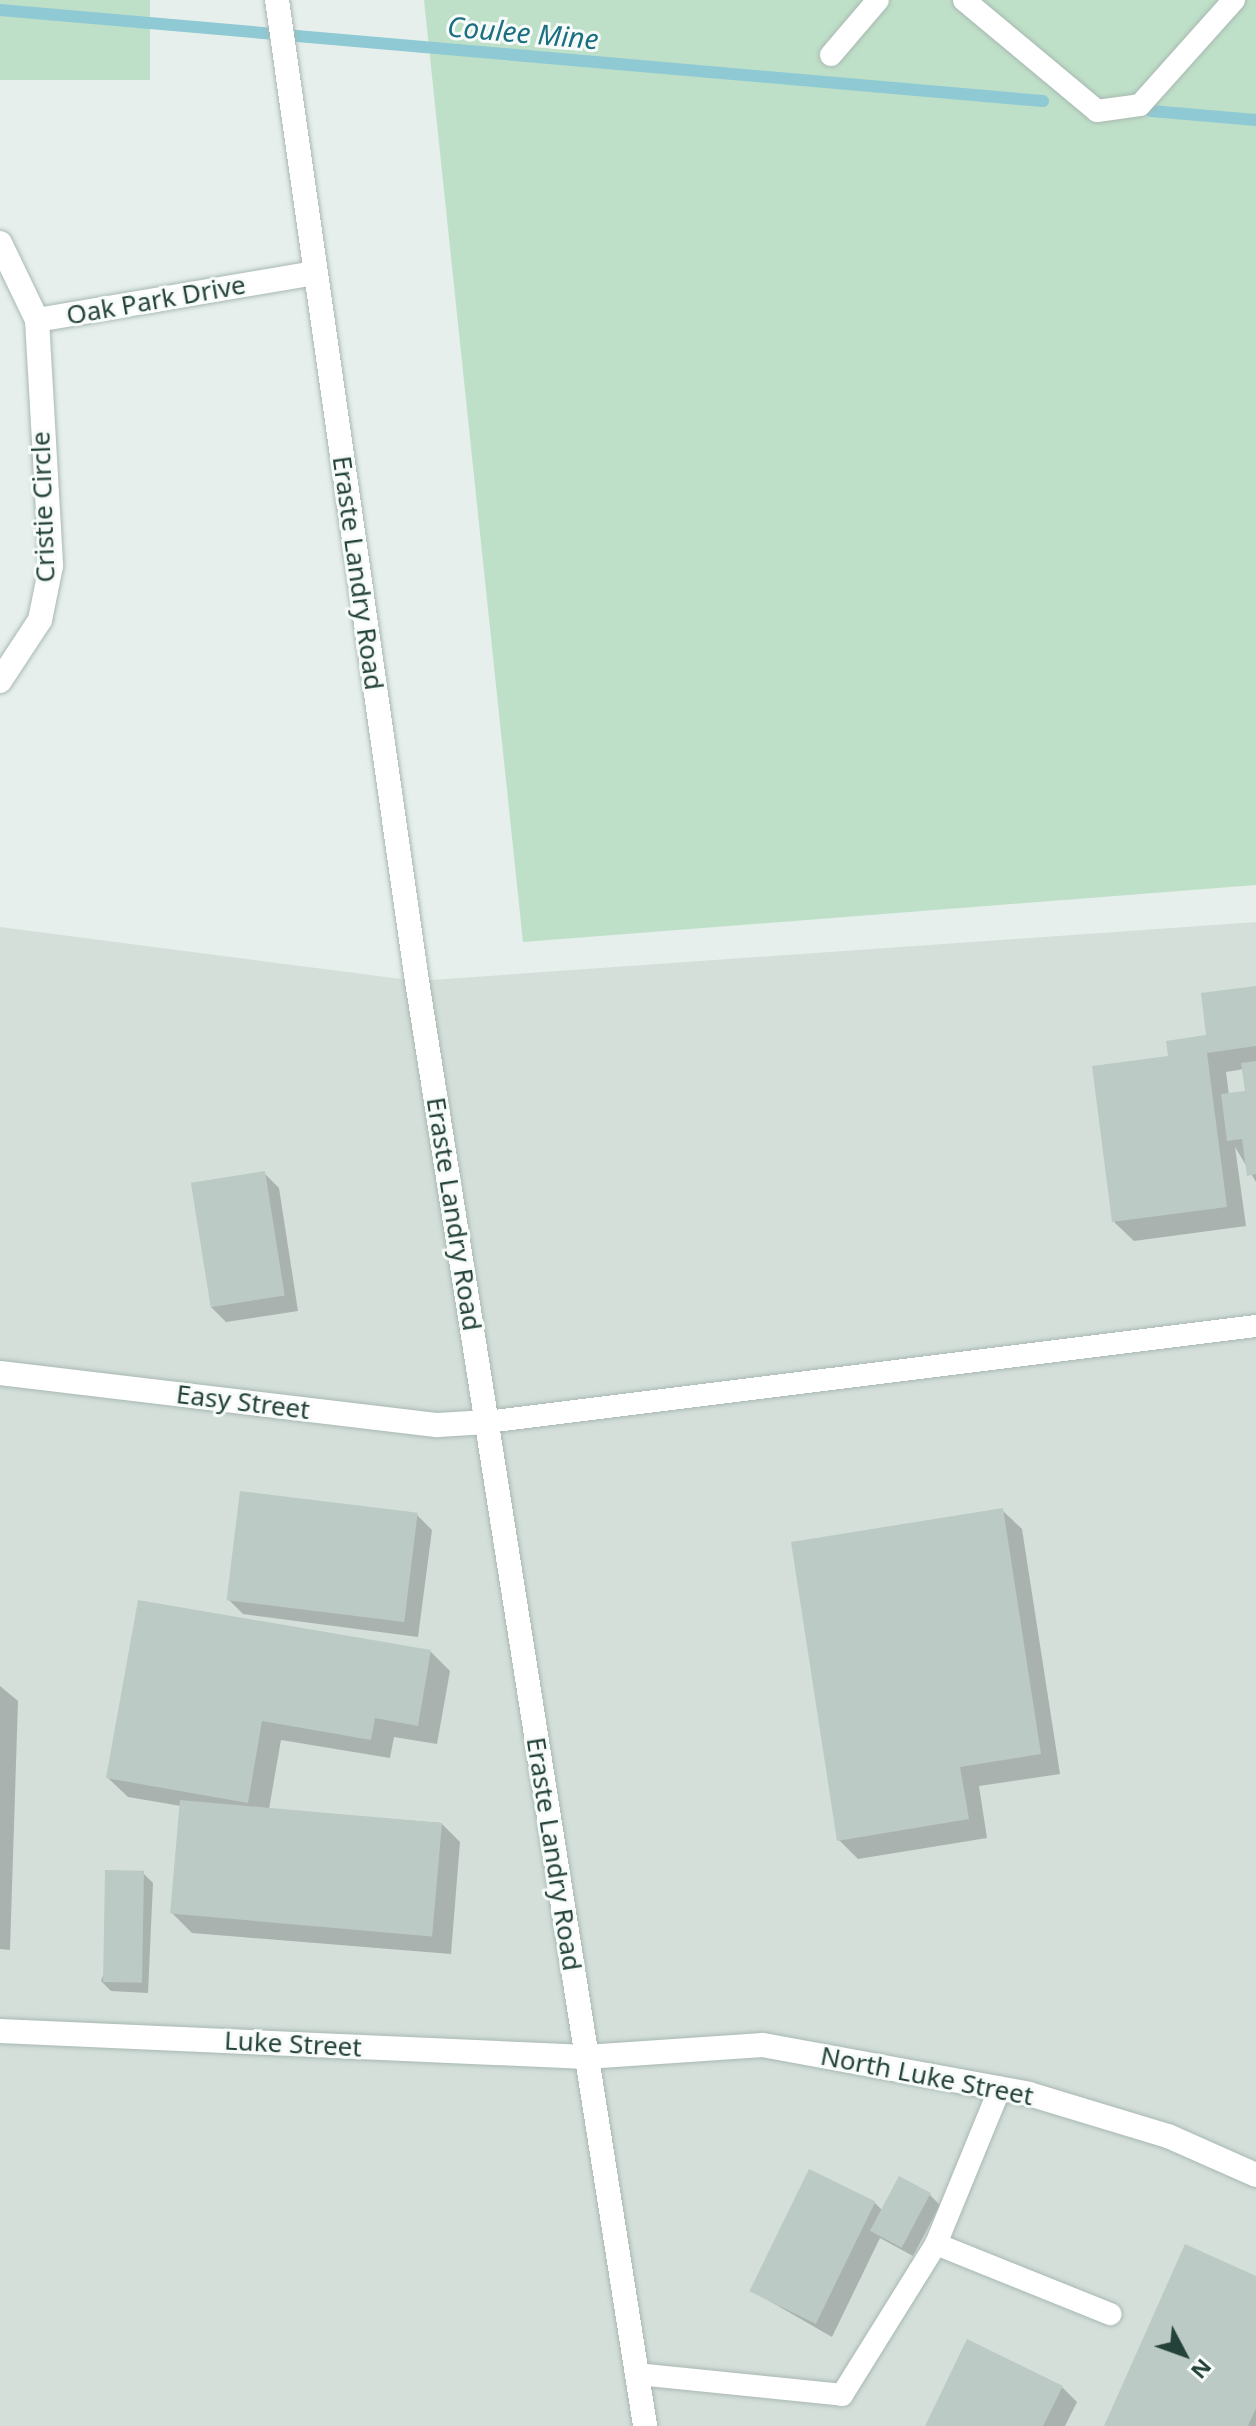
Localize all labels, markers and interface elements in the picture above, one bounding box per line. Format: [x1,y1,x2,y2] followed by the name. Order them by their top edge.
[446,9,600,55] water label: Coulee Mine
[64,269,248,331] street label: Oak Park Drive
[25,431,61,583] street label: Cristie Circle
[326,454,390,692] street label: Eraste Landry Road
[420,1095,488,1333] street label: Eraste Landry Road
[175,1378,311,1426] street label: Easy Street
[520,1735,588,1973] street label: Eraste Landry Road
[223,2025,363,2063] street label: Luke Street
[818,2040,1036,2112] street label: North Luke Street
[1144,2314,1224,2394] north arrow
[1185,2353,1219,2386] text: N

